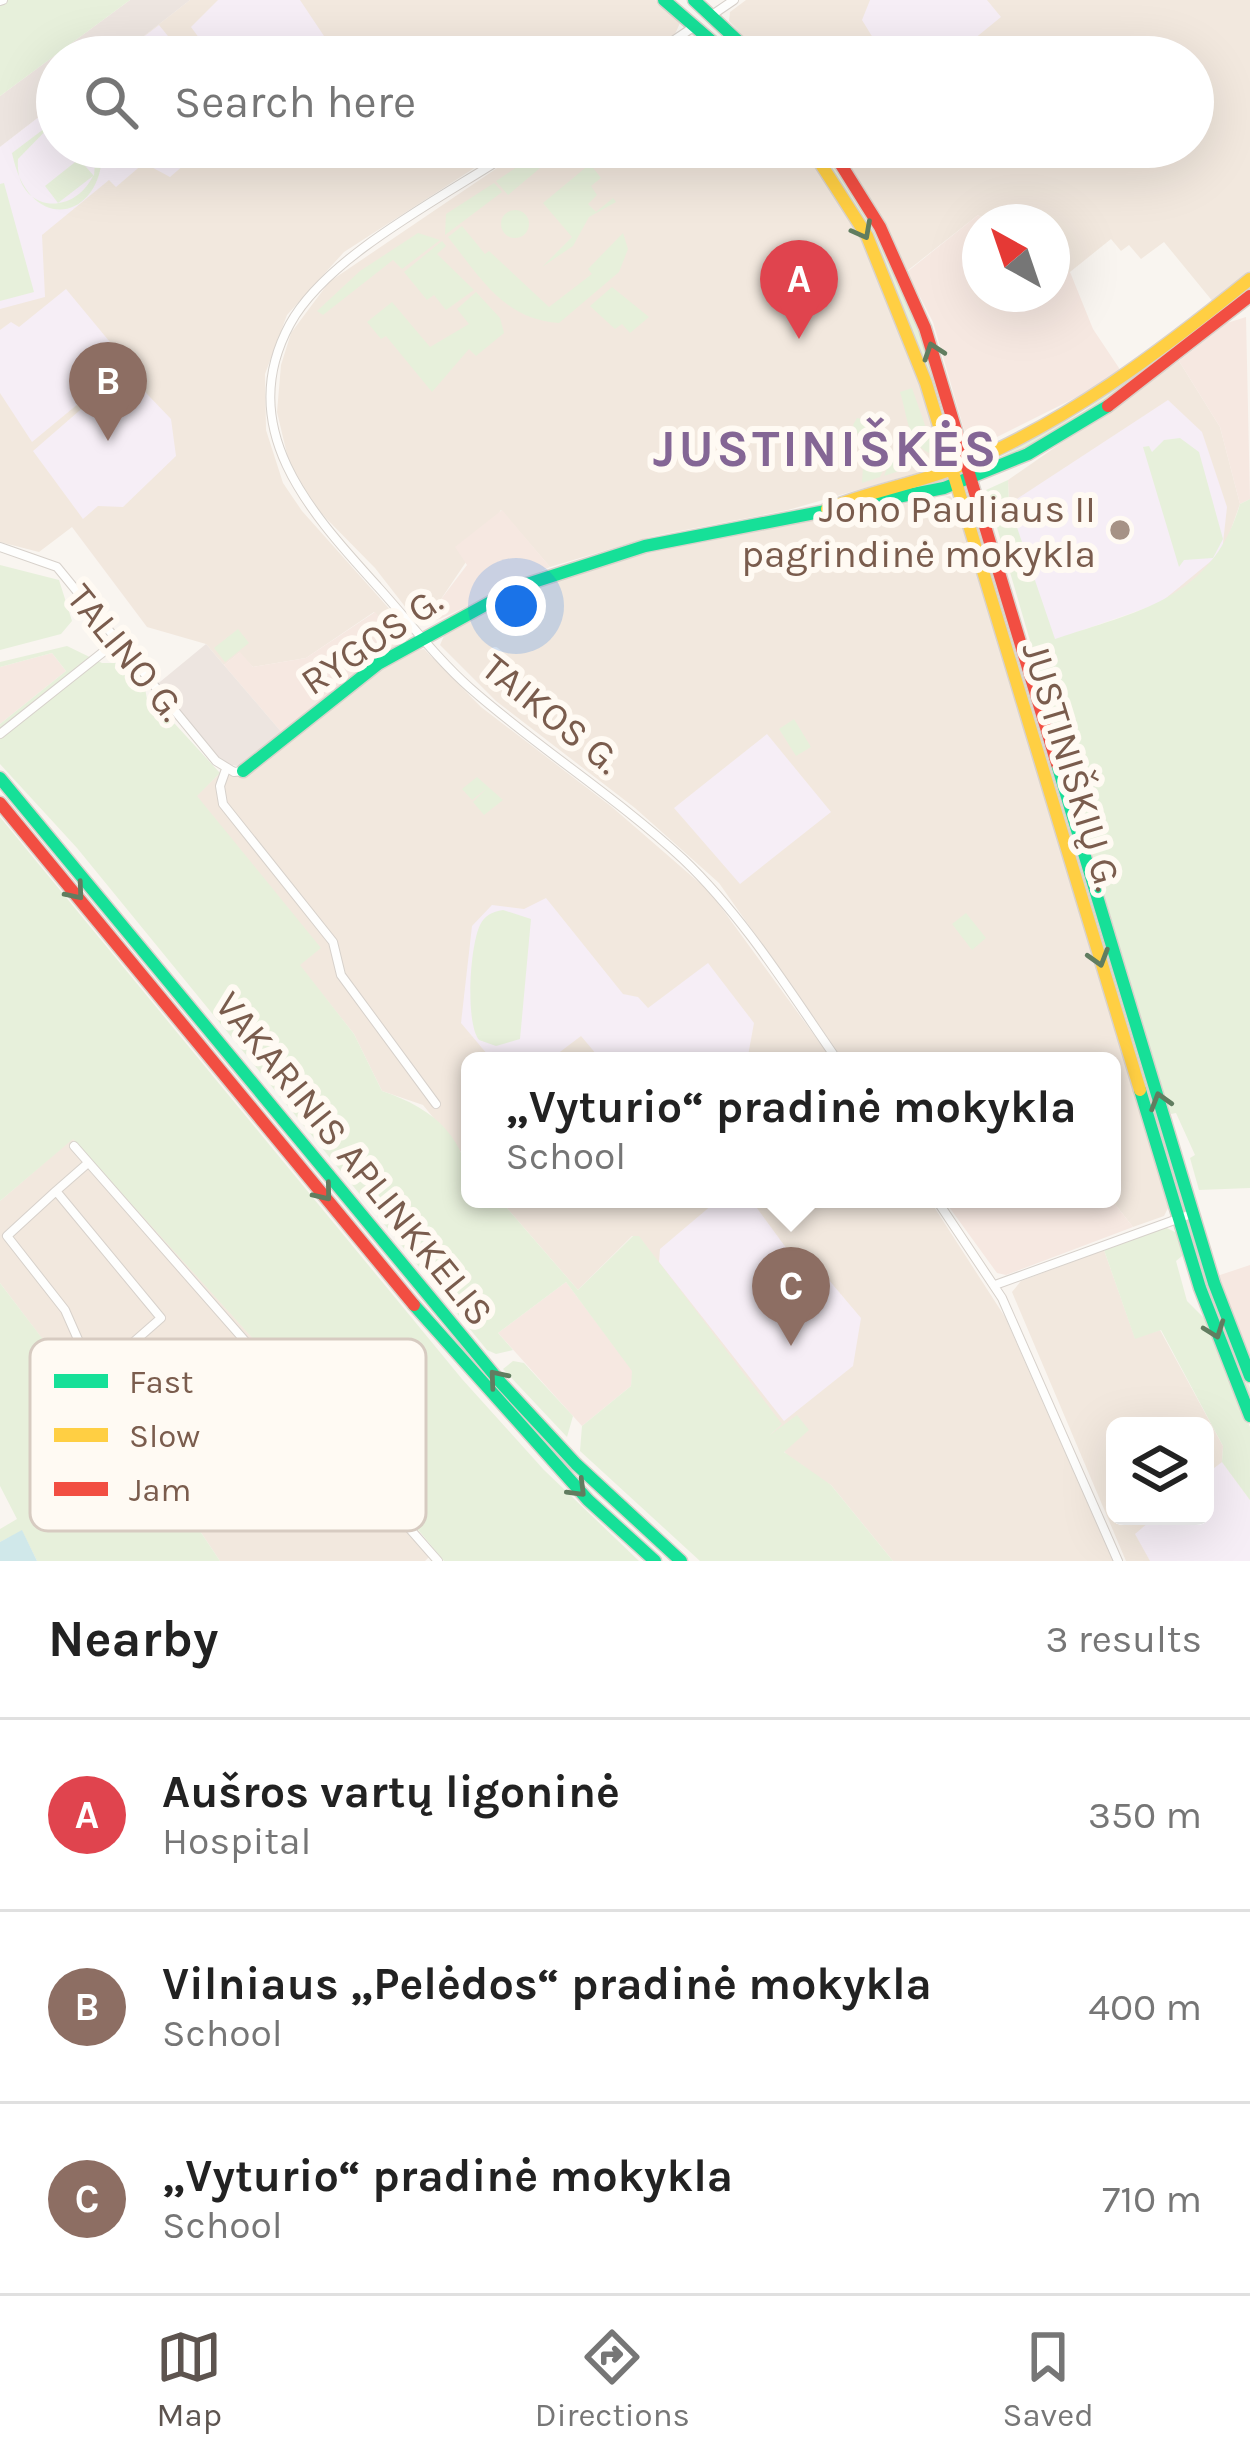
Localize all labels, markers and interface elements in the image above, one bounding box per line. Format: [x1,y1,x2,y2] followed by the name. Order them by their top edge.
[36,36,1214,168] search box
[78,69,144,135] icon: search
[174,76,416,128] text: Search here
[962,204,1070,312] north arrow
[849,219,872,241] one-way arrow
[760,240,838,339] pin: A
[922,341,947,362] one-way arrow
[69,342,147,441] pin: B
[653,417,999,479] district label: JUSTINIŠKĖS
[741,486,1096,577] place label: Jono Pauliaus II pagrindinė mokykla
[1107,517,1133,543] marker: Jono Pauliaus II pagrindinė mokykla
[57,575,195,730] street label: TALINO G.
[486,576,546,636] your location
[292,577,451,705] street label: RYGOS G.
[1012,636,1132,896] street label: JUSTINIŠKIŲ G.
[473,644,630,784] street label: TAIKOS G.
[62,878,84,900] one-way arrow
[1085,947,1110,968] one-way arrow
[205,982,503,1335] street label: VAKARINIS APLINKKELIS
[461,1052,1121,1208] popup
[505,1081,1077,1133] text: „Vyturio“ pradinė mokykla
[1149,1091,1174,1112] one-way arrow
[505,1133,626,1179] text: School
[309,1180,331,1202] one-way arrow
[752,1247,830,1346] pin: C
[1201,1318,1225,1339] one-way arrow
[30,1339,426,1531] legend
[129,1363,193,1401] text: Fast
[489,1369,511,1391] one-way arrow
[129,1417,200,1455] text: Slow
[1106,1417,1214,1525] map controls
[1106,1417,1214,1525] button: layers
[129,1471,191,1509] text: Jam
[564,1475,586,1497] one-way arrow
[48,1609,218,1669] text: Nearby
[1045,1616,1202,1662] text: 3 results
[162,1766,620,1818] text: Aušros vartų ligoninė
[75,1792,99,1838] text: A
[1088,1792,1202,1838] text: 350 m
[162,1818,311,1864] text: Hospital
[162,1958,932,2010] text: Vilniaus „Pelėdos“ pradinė mokykla
[74,1984,100,2030] text: B
[1088,1984,1202,2030] text: 400 m
[162,2010,283,2056] text: School
[162,2150,733,2202] text: „Vyturio“ pradinė mokykla
[75,2176,99,2222] text: C
[1102,2176,1202,2222] text: 710 m
[162,2202,283,2248] text: School
[156,2324,222,2434] tab: Map
[535,2324,690,2434] tab: Directions
[1003,2324,1094,2434] tab: Saved

